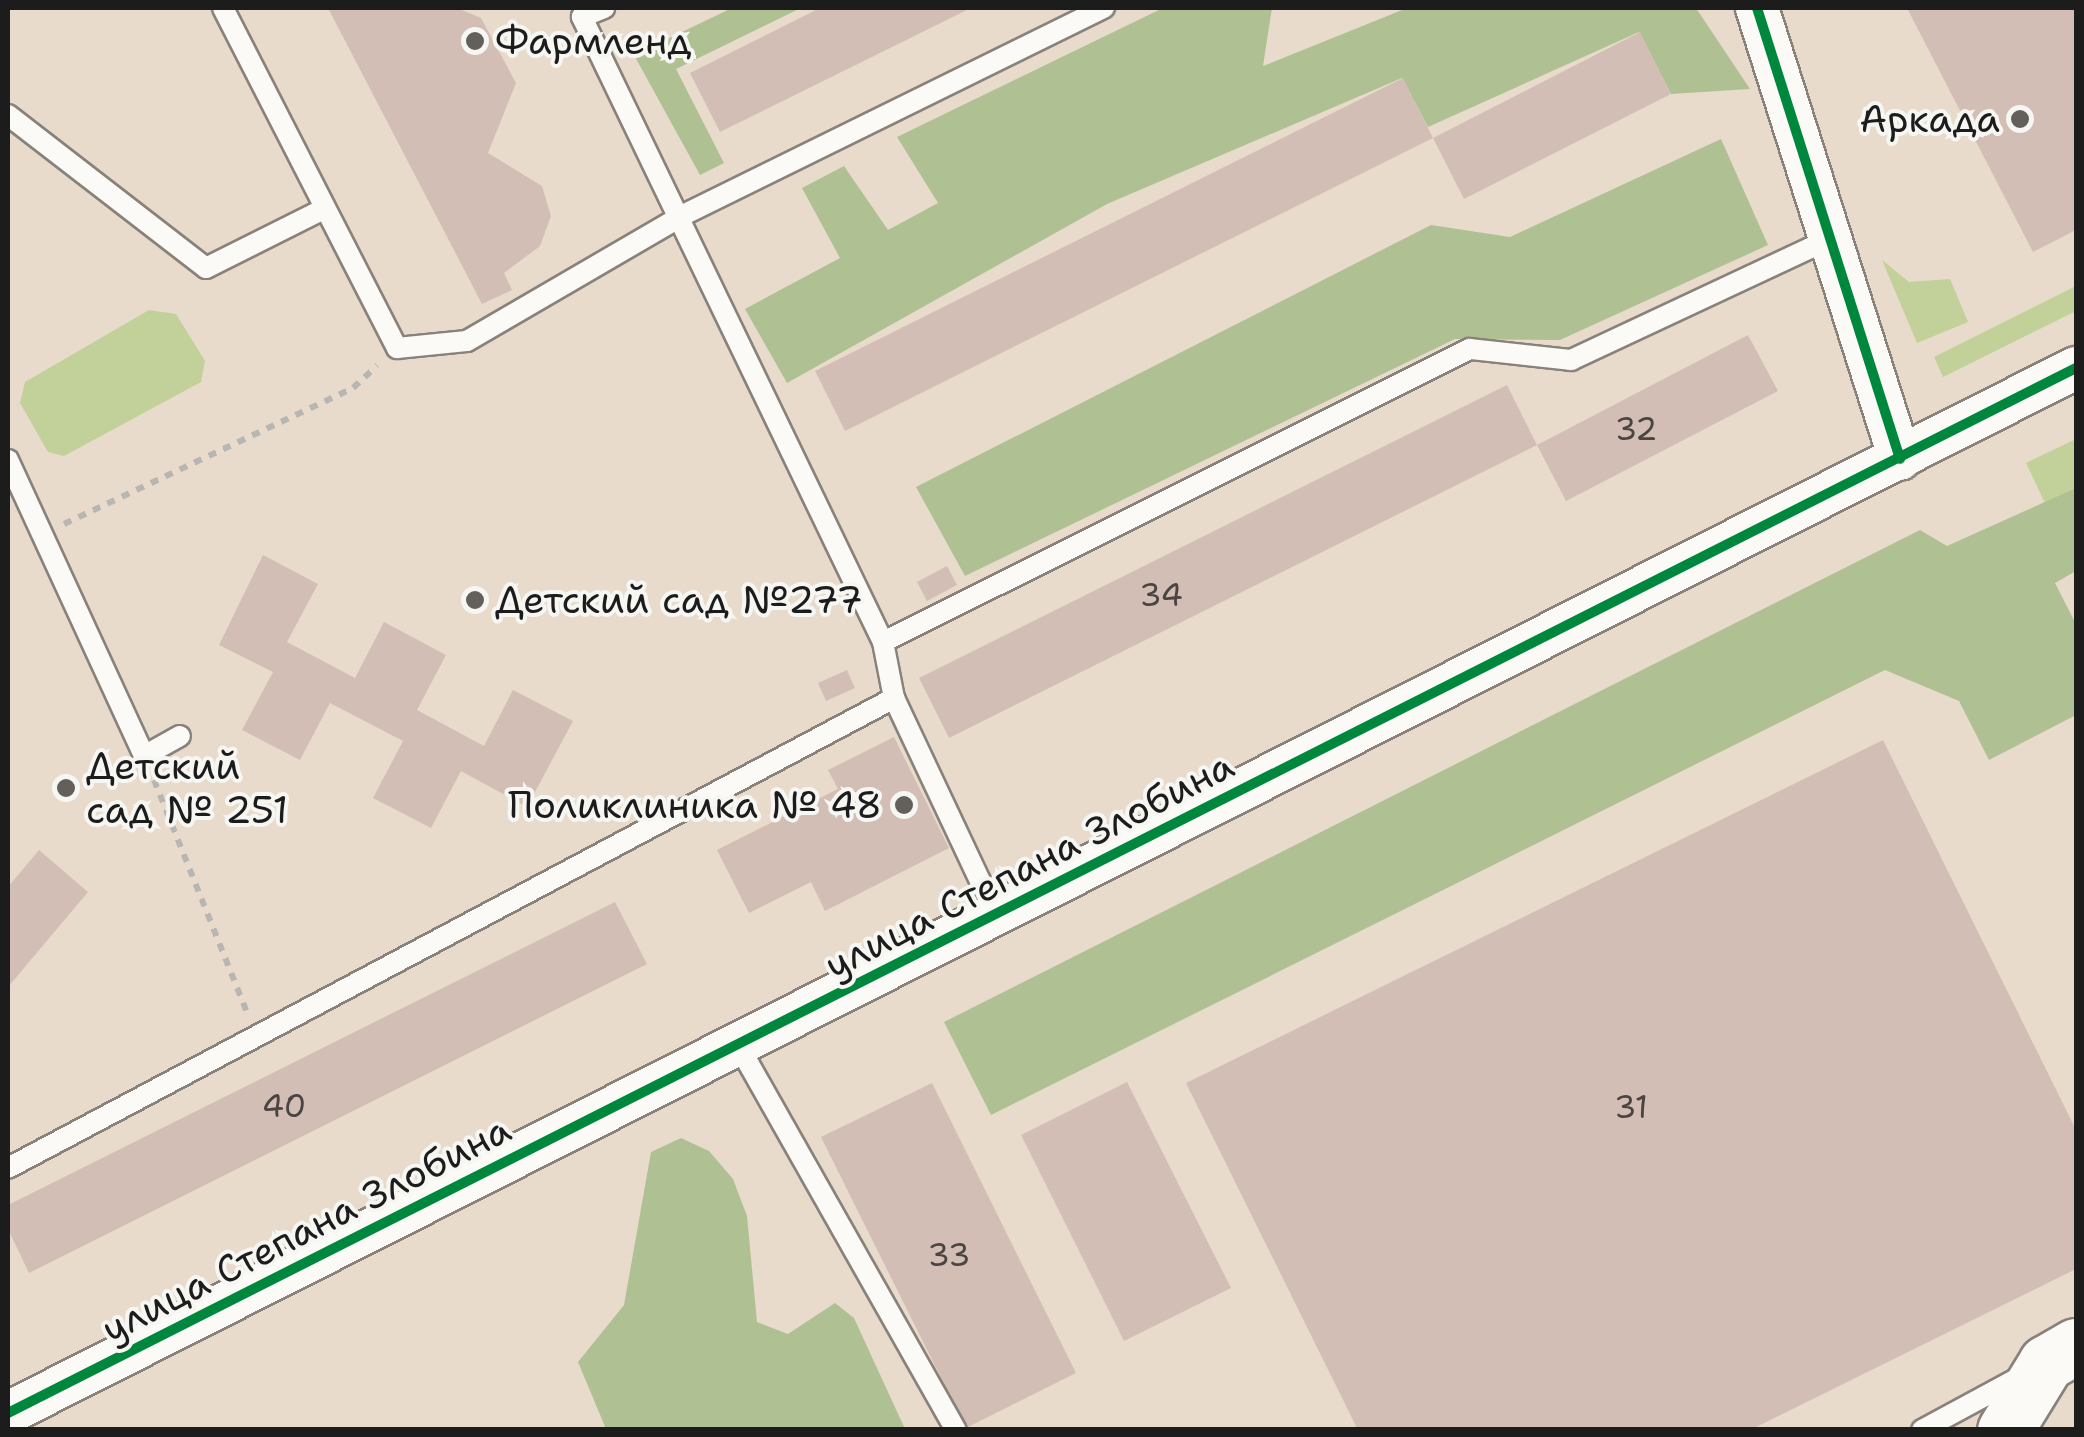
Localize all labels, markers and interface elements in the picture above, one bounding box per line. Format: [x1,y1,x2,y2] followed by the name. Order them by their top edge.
[495,18,691,64] place label: Фармленд
[464,30,486,52] marker: Фармленд
[1860,96,2000,142] place label: Аркада
[2009,108,2031,130] marker: Аркада
[1615,410,1657,448] house number: 32
[1139,576,1183,614] house number: 34
[495,577,863,623] place label: Детский сад №277
[464,589,486,611] marker: Детский сад №277
[817,742,1241,988] street label: улица Степана Злобина
[86,743,288,832] place label: Детский сад № 251
[55,777,77,799] marker: Детский сад № 251
[508,782,882,828] place label: Поликлиника № 48
[891,792,917,818] marker: Поликлиника № 48
[262,1087,306,1125] house number: 40
[1614,1088,1648,1126] house number: 31
[94,1106,518,1352] street label: улица Степана Злобина
[928,1236,970,1274] house number: 33

